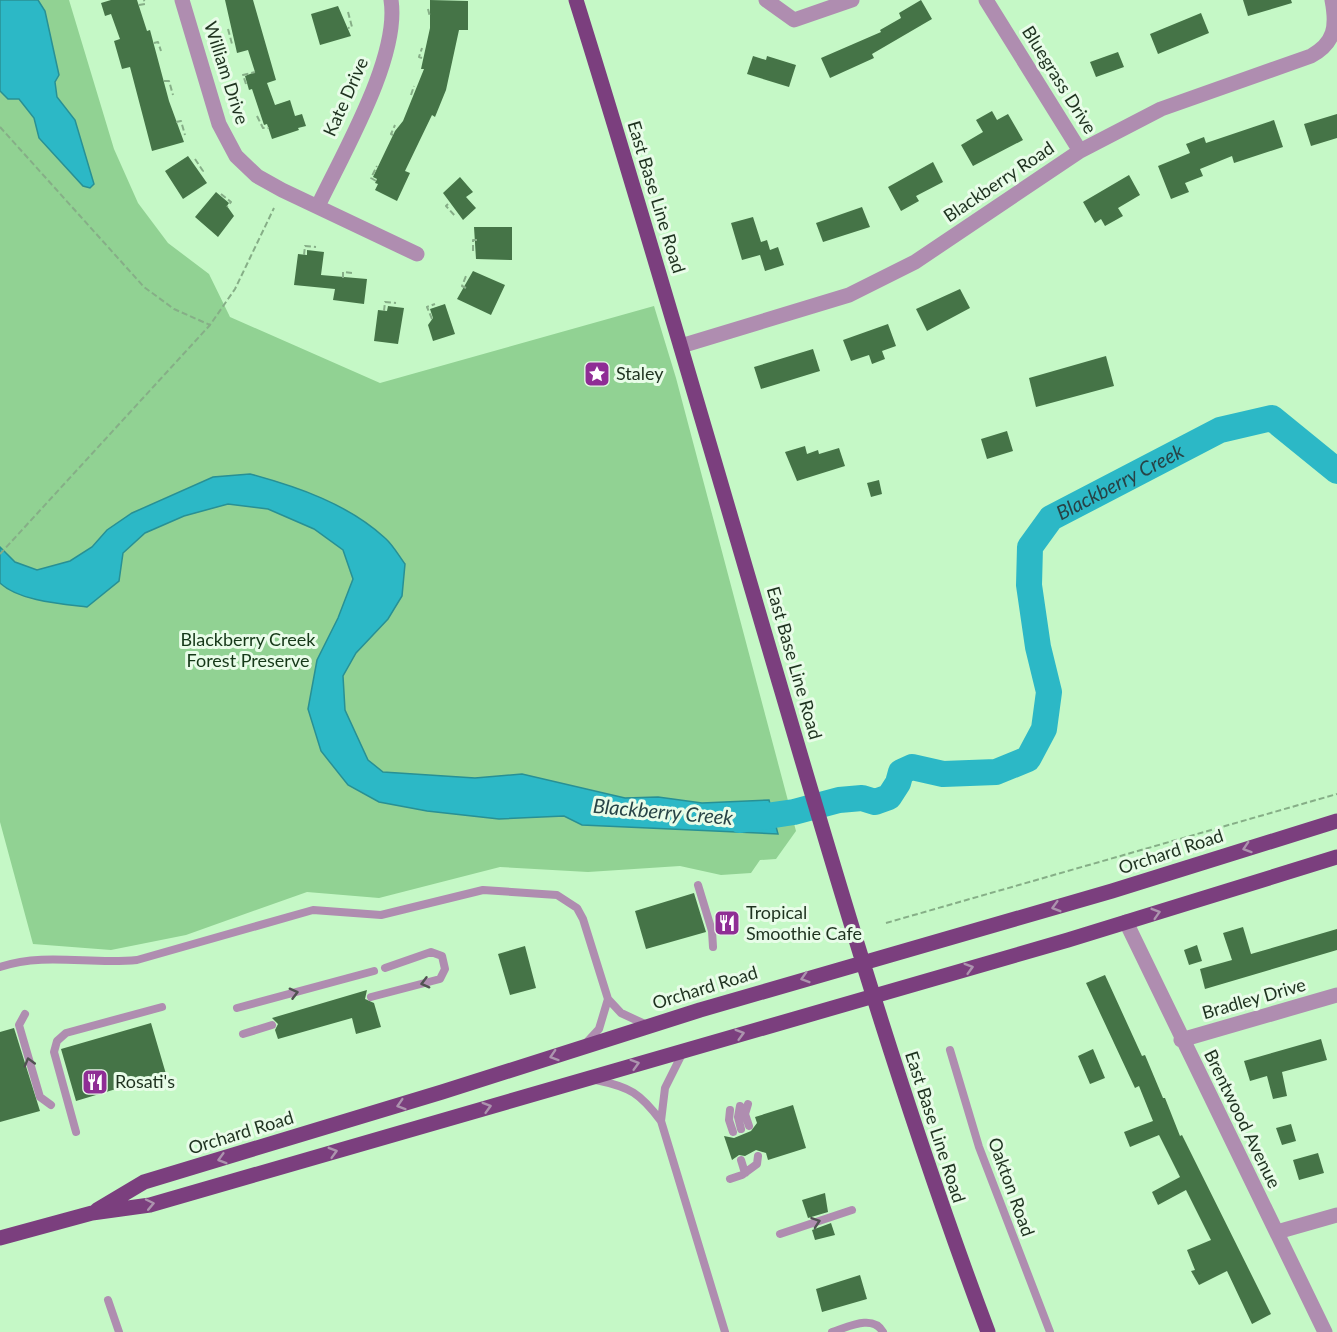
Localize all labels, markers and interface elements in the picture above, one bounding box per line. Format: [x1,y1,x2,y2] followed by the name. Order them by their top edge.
[200,18,254,127] street label: William Drive
[1018,21,1102,137] street label: Bluegrass Drive
[318,54,372,140] street label: Kate Drive
[623,118,691,276] street label: East Base Line Road
[939,136,1058,226] street label: Blackberry Road
[582,359,612,389] place icon: Staley
[616,362,664,384] place label: Staley
[1052,438,1188,524] water label: Blackberry Creek
[763,584,827,742] street label: East Base Line Road
[181,628,316,671] park label: Blackberry Creek Forest Preserve
[592,793,734,829] water label: Blackberry Creek
[1116,824,1226,878] street label: Orchard Road
[1242,841,1253,854] one-way arrow
[1051,900,1061,912] one-way arrow
[746,901,862,944] place label: Tropical Smoothie Cafe
[712,908,742,938] restaurant icon: Tropical Smoothie Cafe
[1150,908,1161,920] one-way arrow
[649,961,760,1013] street label: Orchard Road
[963,963,974,975] one-way arrow
[800,971,811,983] one-way arrow
[1199,973,1308,1023] street label: Bradley Drive
[421,975,431,988] one-way arrow
[288,988,299,1000] one-way arrow
[734,1029,745,1041] one-way arrow
[1200,1046,1286,1192] street label: Brentwood Avenue
[901,1048,971,1205] street label: East Base Line Road
[549,1049,560,1061] one-way arrow
[24,1057,36,1068] one-way arrow
[629,1059,640,1071] one-way arrow
[80,1067,110,1097] restaurant icon: Rosati's
[115,1070,175,1092] place label: Rosati's
[396,1098,407,1110] one-way arrow
[481,1102,492,1114] one-way arrow
[185,1106,296,1158] street label: Orchard Road
[984,1134,1040,1239] street label: Oakton Road
[328,1147,338,1159] one-way arrow
[217,1152,228,1164] one-way arrow
[145,1198,155,1211] one-way arrow
[810,1217,821,1229] one-way arrow

